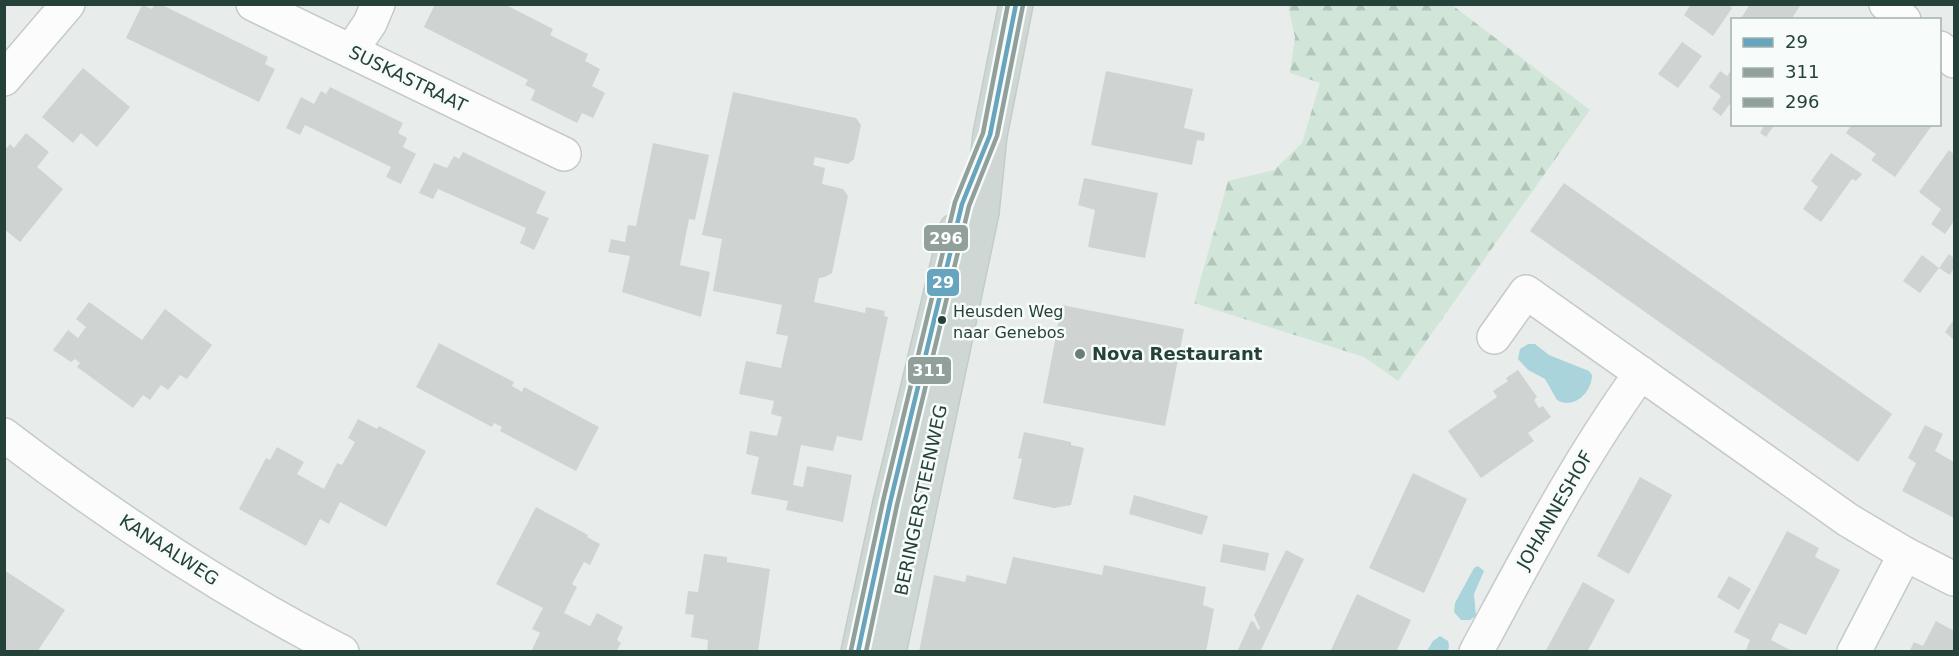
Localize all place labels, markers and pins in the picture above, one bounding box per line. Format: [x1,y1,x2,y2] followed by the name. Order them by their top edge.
[953,302,1065,342] place label: Heusden Weg naar Genebos
[936,314,948,326] marker: Heusden Weg naar Genebos
[1092,343,1263,364] place label: Nova Restaurant
[1073,347,1087,361] marker: Nova Restaurant

